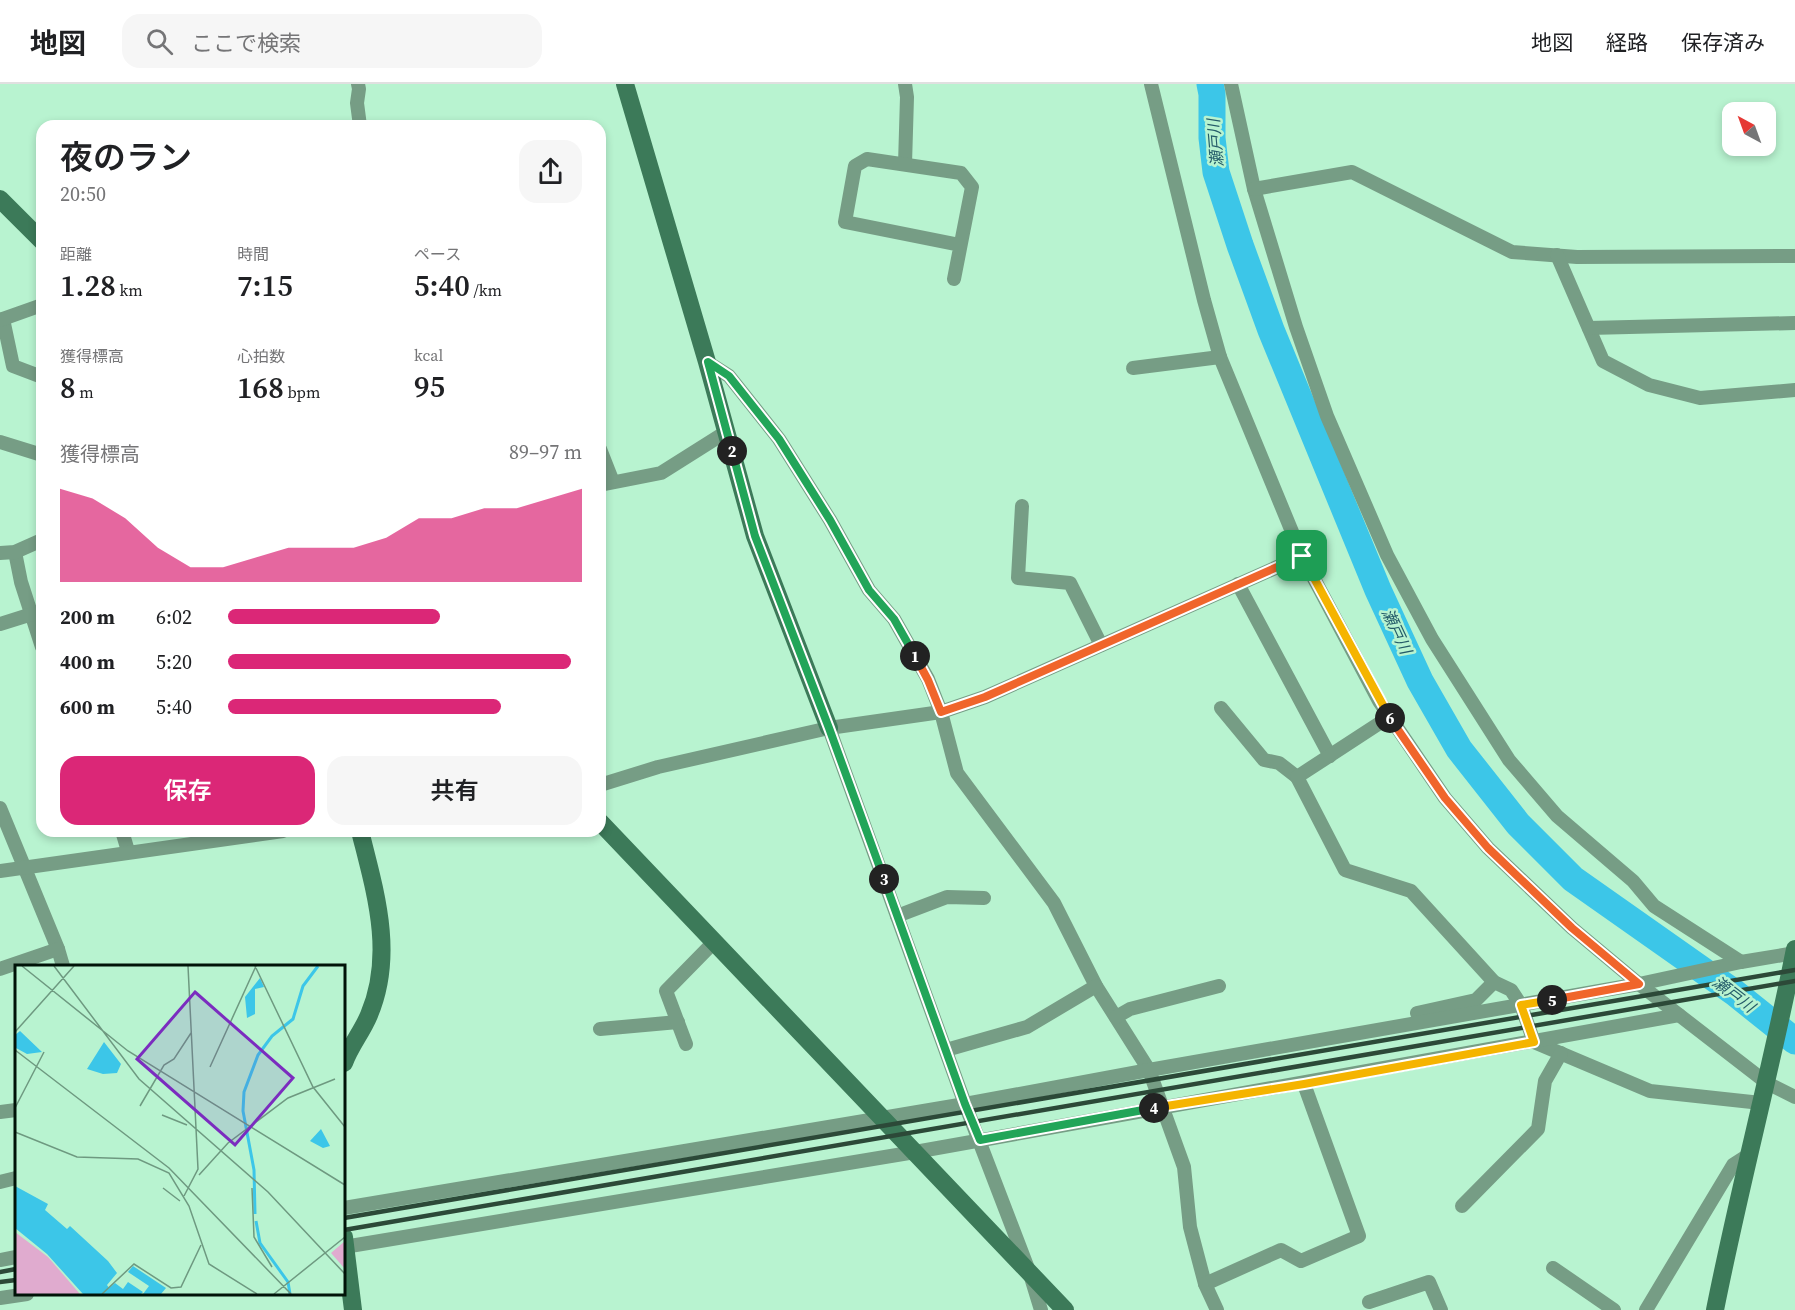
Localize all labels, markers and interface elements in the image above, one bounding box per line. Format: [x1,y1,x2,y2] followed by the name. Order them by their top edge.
[122,14,542,68] search box
[30,24,86,62] text: 地図
[143,25,176,58] icon: search
[191,28,301,58] text: ここで検索
[1531,28,1573,57] text: 地図
[1606,28,1648,57] text: 経路
[1681,28,1765,57] text: 保存済み
[1722,102,1776,156] north arrow
[1722,102,1776,156] map controls
[1202,116,1228,168] water label: 瀬戸川
[60,135,192,180] text: 夜のラン
[519,140,582,203] button: share
[60,180,106,208] text: 20:50
[60,243,92,265] text: 距離
[237,243,269,265] text: 時間
[414,243,461,265] text: ペース
[60,265,116,306] text: 1.28
[237,265,293,306] text: 7:15
[414,265,470,306] text: 5:40
[116,279,143,301] text: km
[470,279,502,301] text: /km
[414,344,443,366] text: kcal
[60,345,124,367] text: 獲得標高
[237,345,285,367] text: 心拍数
[414,366,445,407] text: 95
[60,367,76,408] text: 8
[237,367,284,408] text: 168
[76,381,94,403] text: m
[284,381,320,403] text: bpm
[717,436,747,466] pin: 2
[509,438,582,466] text: 89–97 m
[60,440,140,468] text: 獲得標高
[728,440,736,462] text: 2
[1276,530,1327,581] pin
[1285,539,1318,572] icon: arrive
[60,603,115,631] text: 200 m
[156,603,192,631] text: 6:02
[1377,605,1418,659] water label: 瀬戸川
[900,641,930,671] pin: 1
[911,645,919,667] text: 1
[60,648,115,676] text: 400 m
[156,648,192,676] text: 5:20
[60,693,115,721] text: 600 m
[156,693,192,721] text: 5:40
[1375,703,1405,733] pin: 6
[1386,707,1394,729] text: 6
[60,756,315,825] button: 保存
[327,756,582,825] button: 共有
[869,864,899,894] pin: 3
[880,868,888,890] text: 3
[15,965,345,1295] inset map
[1708,971,1761,1018] water label: 瀬戸川
[1537,985,1567,1015] pin: 5
[1548,989,1556,1011] text: 5
[1139,1093,1169,1123] pin: 4
[1150,1097,1158,1119] text: 4

